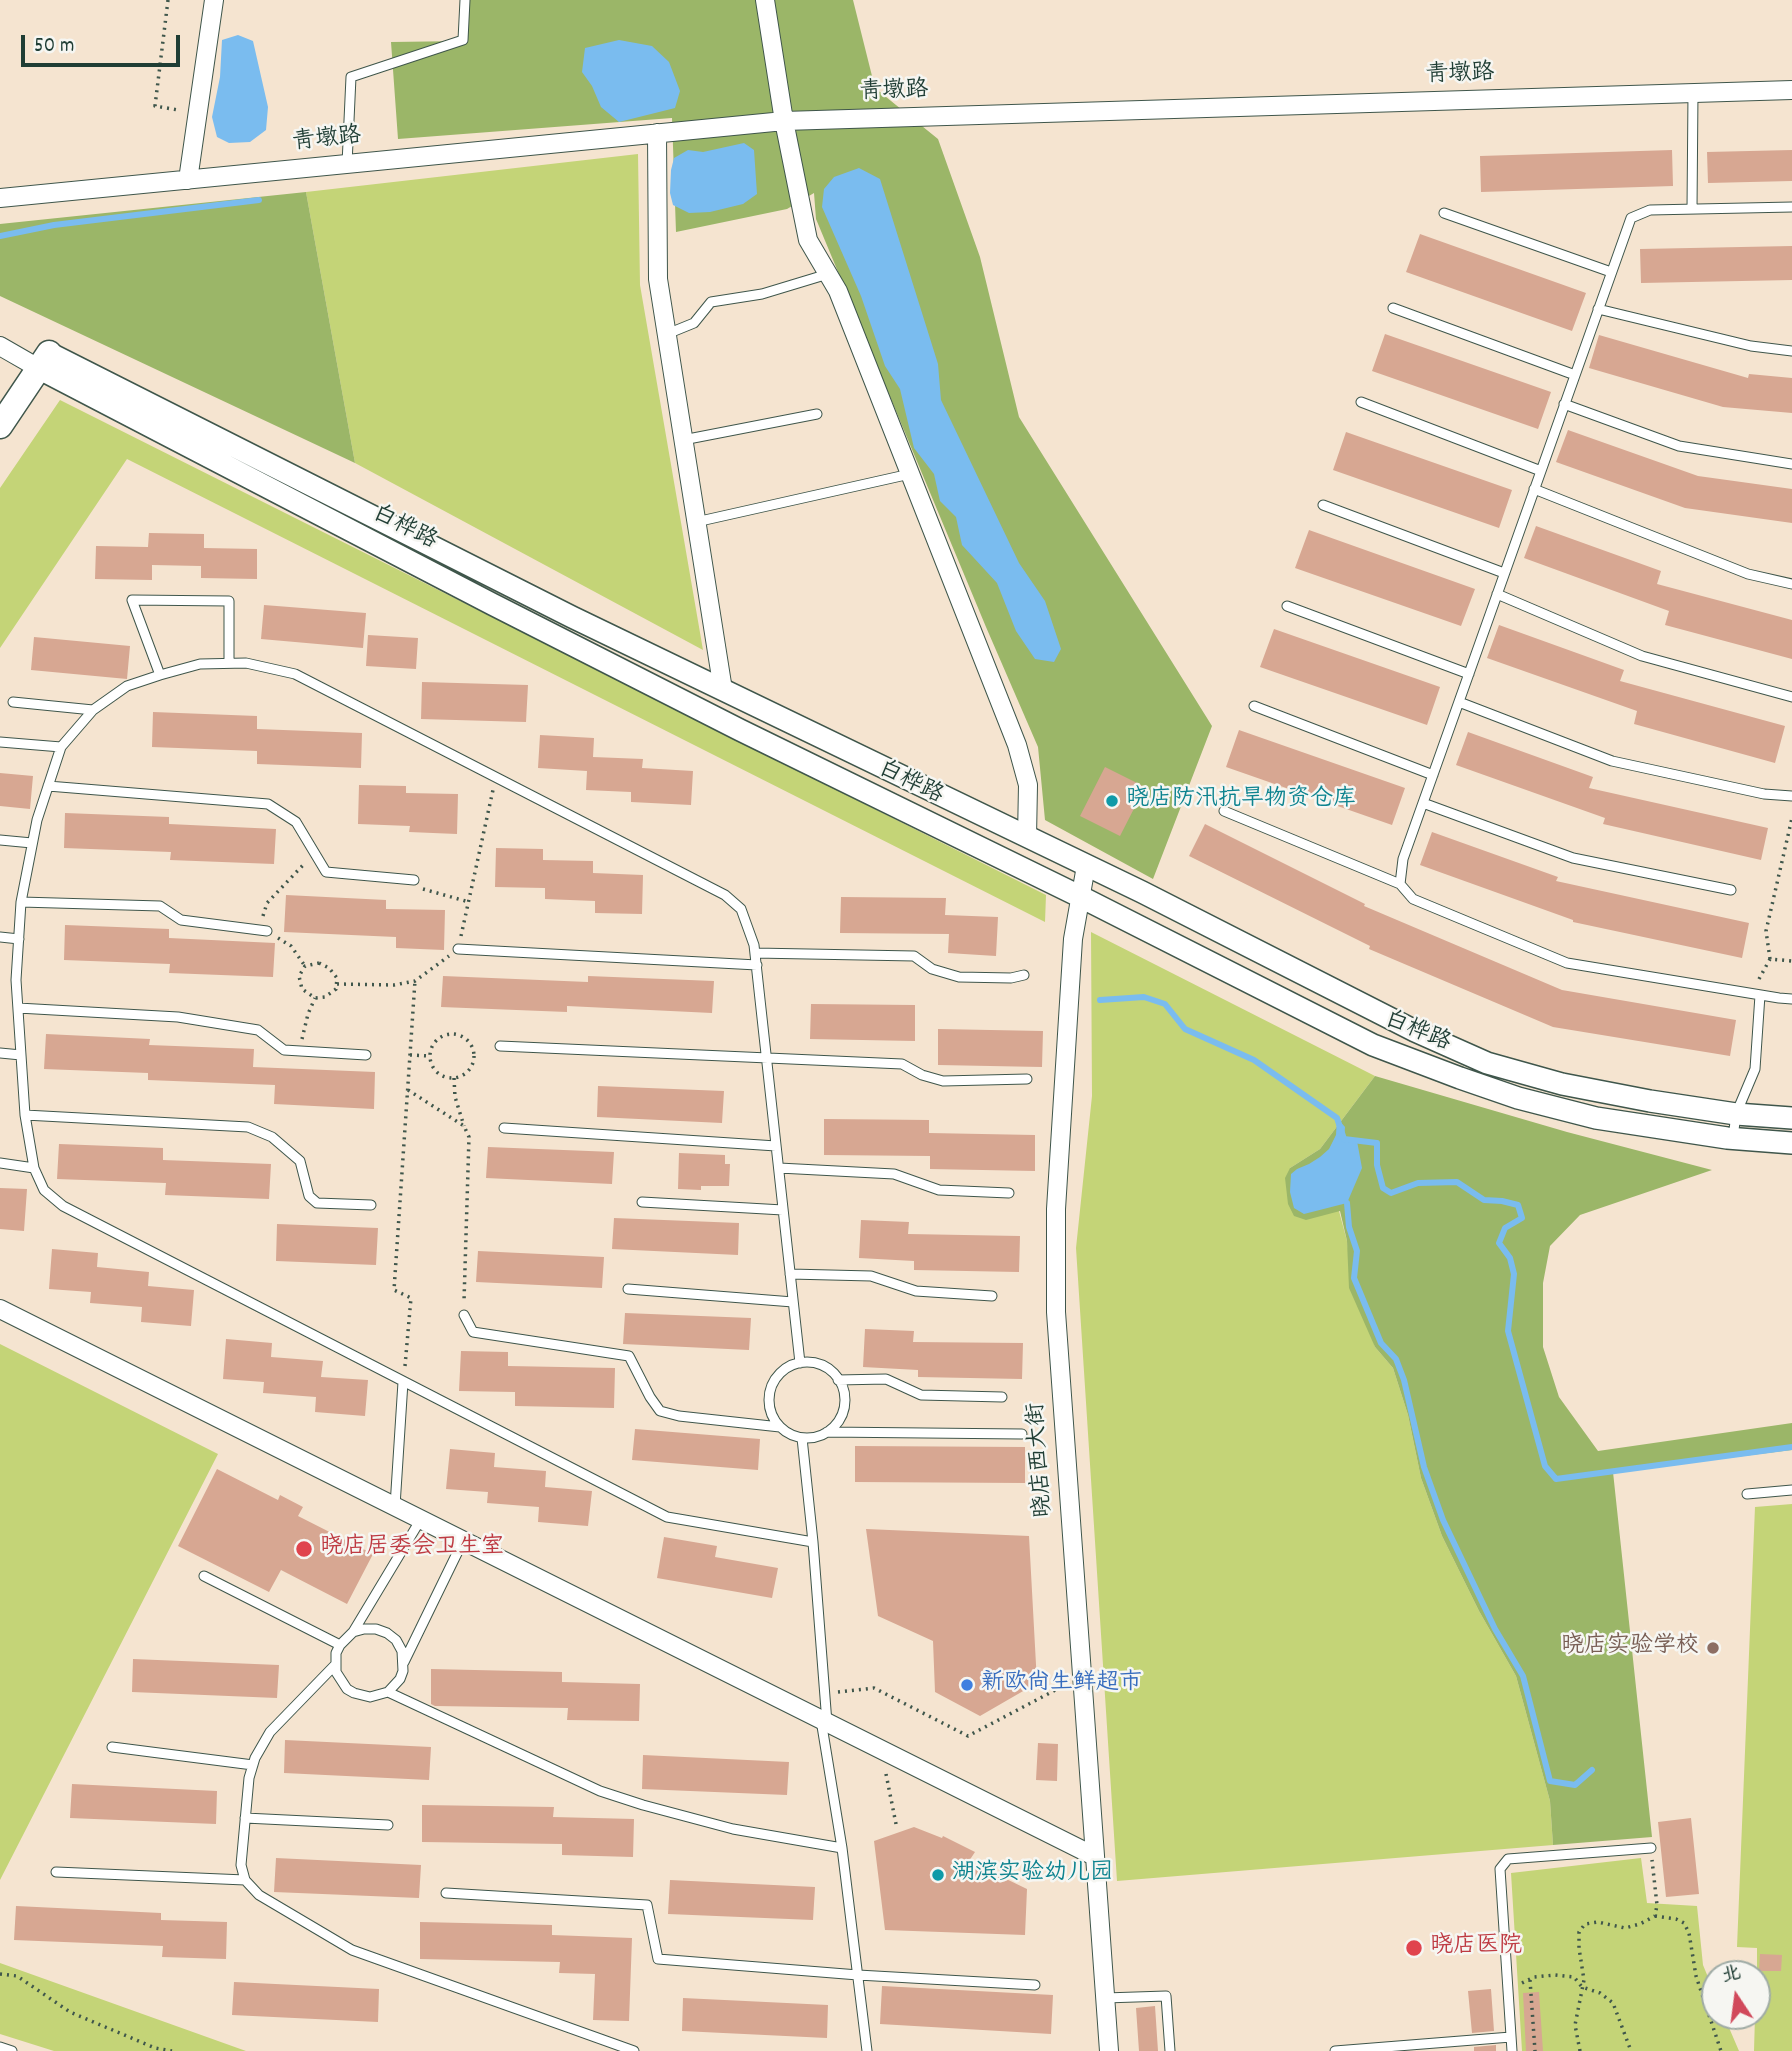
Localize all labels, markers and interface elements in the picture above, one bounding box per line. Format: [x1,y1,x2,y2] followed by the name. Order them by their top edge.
[24,21,184,65] scale bar
[34,32,74,62] text: 50 m
[1425,61,1495,91] street label: 青墩路
[859,78,929,108] street label: 青墩路
[291,124,363,158] street label: 青墩路
[367,501,441,557] street label: 白桦路
[873,756,947,812] street label: 白桦路
[1126,787,1356,815] place label: 晓店防汛抗旱物资仓库
[1104,793,1120,809] marker: 晓店防汛抗旱物资仓库
[1380,1007,1454,1059] street label: 白桦路
[1024,1402,1060,1518] street label: 晓店西大街
[320,1535,504,1563] place label: 晓店居委会卫生室
[294,1539,314,1559] marker: 晓店居委会卫生室
[1561,1634,1699,1662] place label: 晓店实验学校
[1705,1640,1721,1656] marker: 晓店实验学校
[981,1671,1142,1699] place label: 新欧尚生鲜超市
[959,1677,975,1693] marker: 新欧尚生鲜超市
[952,1861,1113,1889] place label: 湖滨实验幼儿园
[930,1867,946,1883] marker: 湖滨实验幼儿园
[1430,1934,1522,1962] place label: 晓店医院
[1404,1938,1424,1958] marker: 晓店医院
[1701,1960,1771,2030] north arrow
[1719,1961,1744,1991] text: 北

